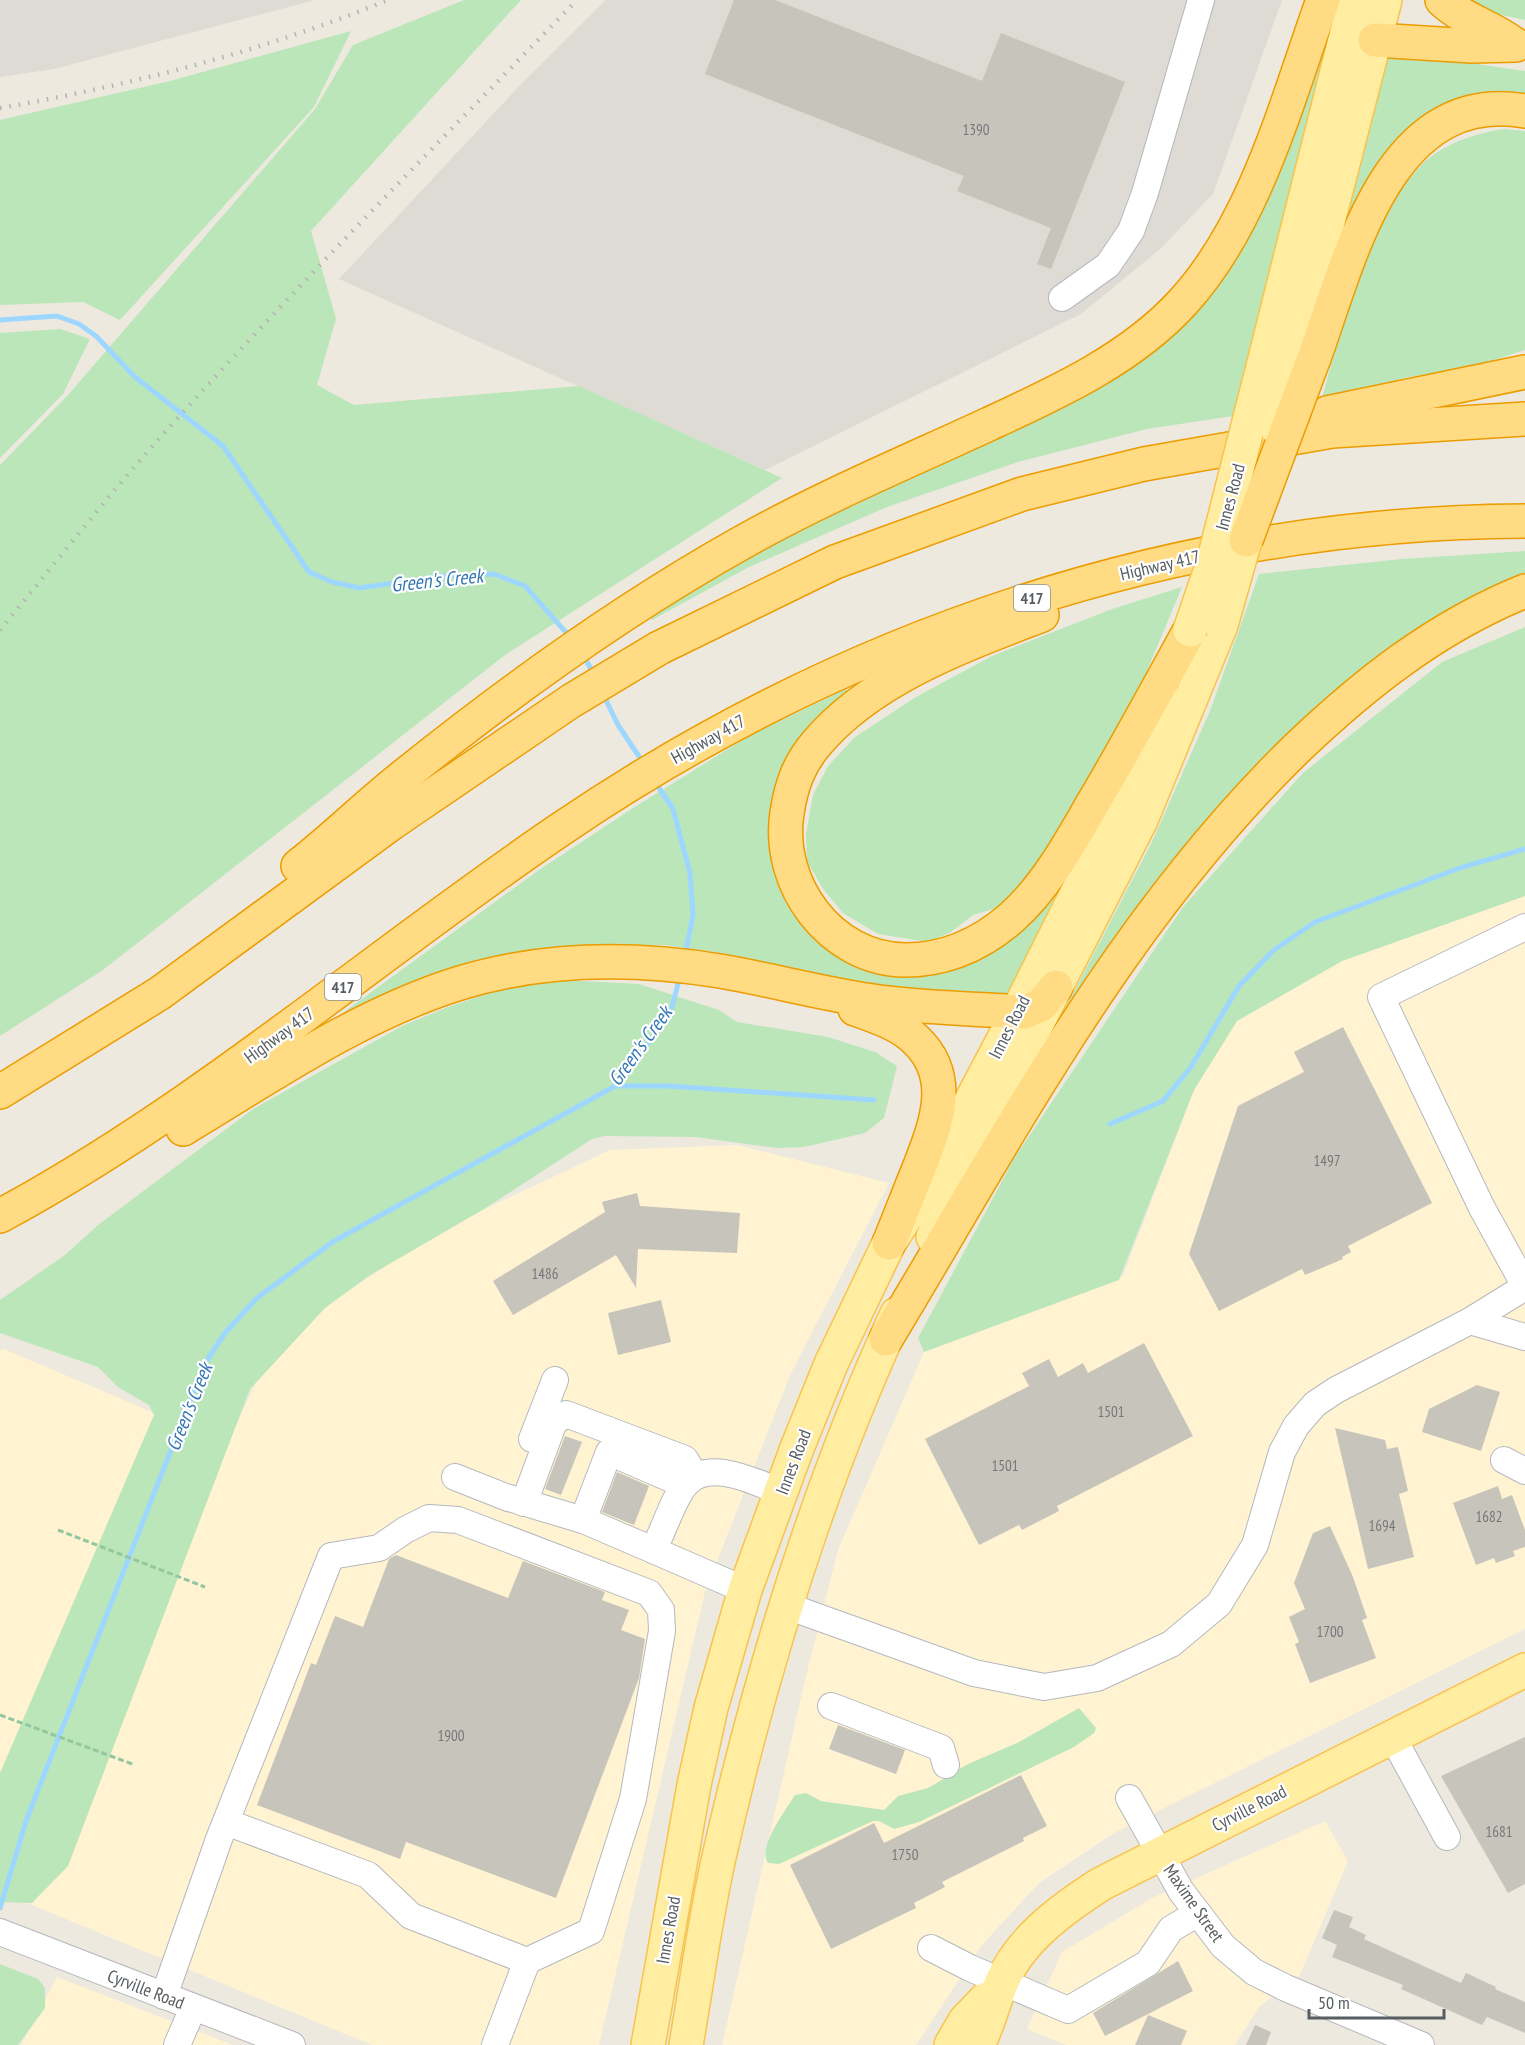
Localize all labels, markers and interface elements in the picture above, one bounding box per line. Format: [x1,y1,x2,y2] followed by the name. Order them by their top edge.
[962,120,990,139] house number: 1390
[1210,461,1250,533] street label: Innes Road
[1118,545,1202,585] street label: Highway 417
[390,562,487,598] water label: Green's Creek
[1014,585,1050,611] road number: 417
[667,709,749,769] street label: Highway 417
[325,974,361,1000] road number: 417
[983,991,1035,1063] street label: Innes Road
[602,999,679,1091] water label: Green's Creek
[239,1002,319,1068] street label: Highway 417
[1313,1151,1341,1170] house number: 1497
[531,1264,559,1283] house number: 1486
[160,1357,219,1455] water label: Green's Creek
[1097,1402,1125,1421] house number: 1501
[770,1426,816,1498] street label: Innes Road
[991,1456,1019,1475] house number: 1501
[1475,1507,1503,1526] house number: 1682
[1368,1516,1396,1535] house number: 1694
[1316,1622,1344,1641] house number: 1700
[437,1726,465,1745] house number: 1900
[1208,1779,1290,1837] street label: Cyrville Road
[1485,1822,1513,1841] house number: 1681
[891,1845,919,1864] house number: 1750
[1159,1859,1229,1947] street label: Maxime Street
[651,1894,685,1966] street label: Innes Road
[104,1964,188,2014] street label: Cyrville Road
[1309,1982,1444,2020] scale bar
[1318,1991,1350,2014] text: 50 m

